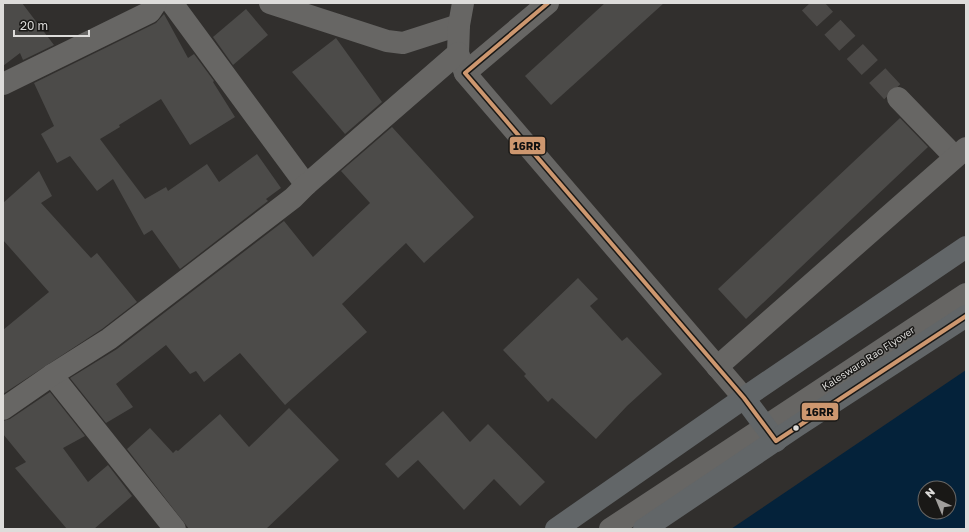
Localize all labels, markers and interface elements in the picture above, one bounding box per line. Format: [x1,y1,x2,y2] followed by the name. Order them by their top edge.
[14,12,89,38] scale bar
[20,18,48,33] text: 20 m
[509,136,546,155] line badge: 16RR
[513,139,541,152] text: 16RR
[819,323,917,393] street label: Kaleswara Rao Flyover
[801,402,839,421] line badge: 16RR
[806,405,834,418] text: 16RR
[791,423,801,433] unlabelled marker
[917,480,957,520] north arrow
[922,485,937,500] text: N

